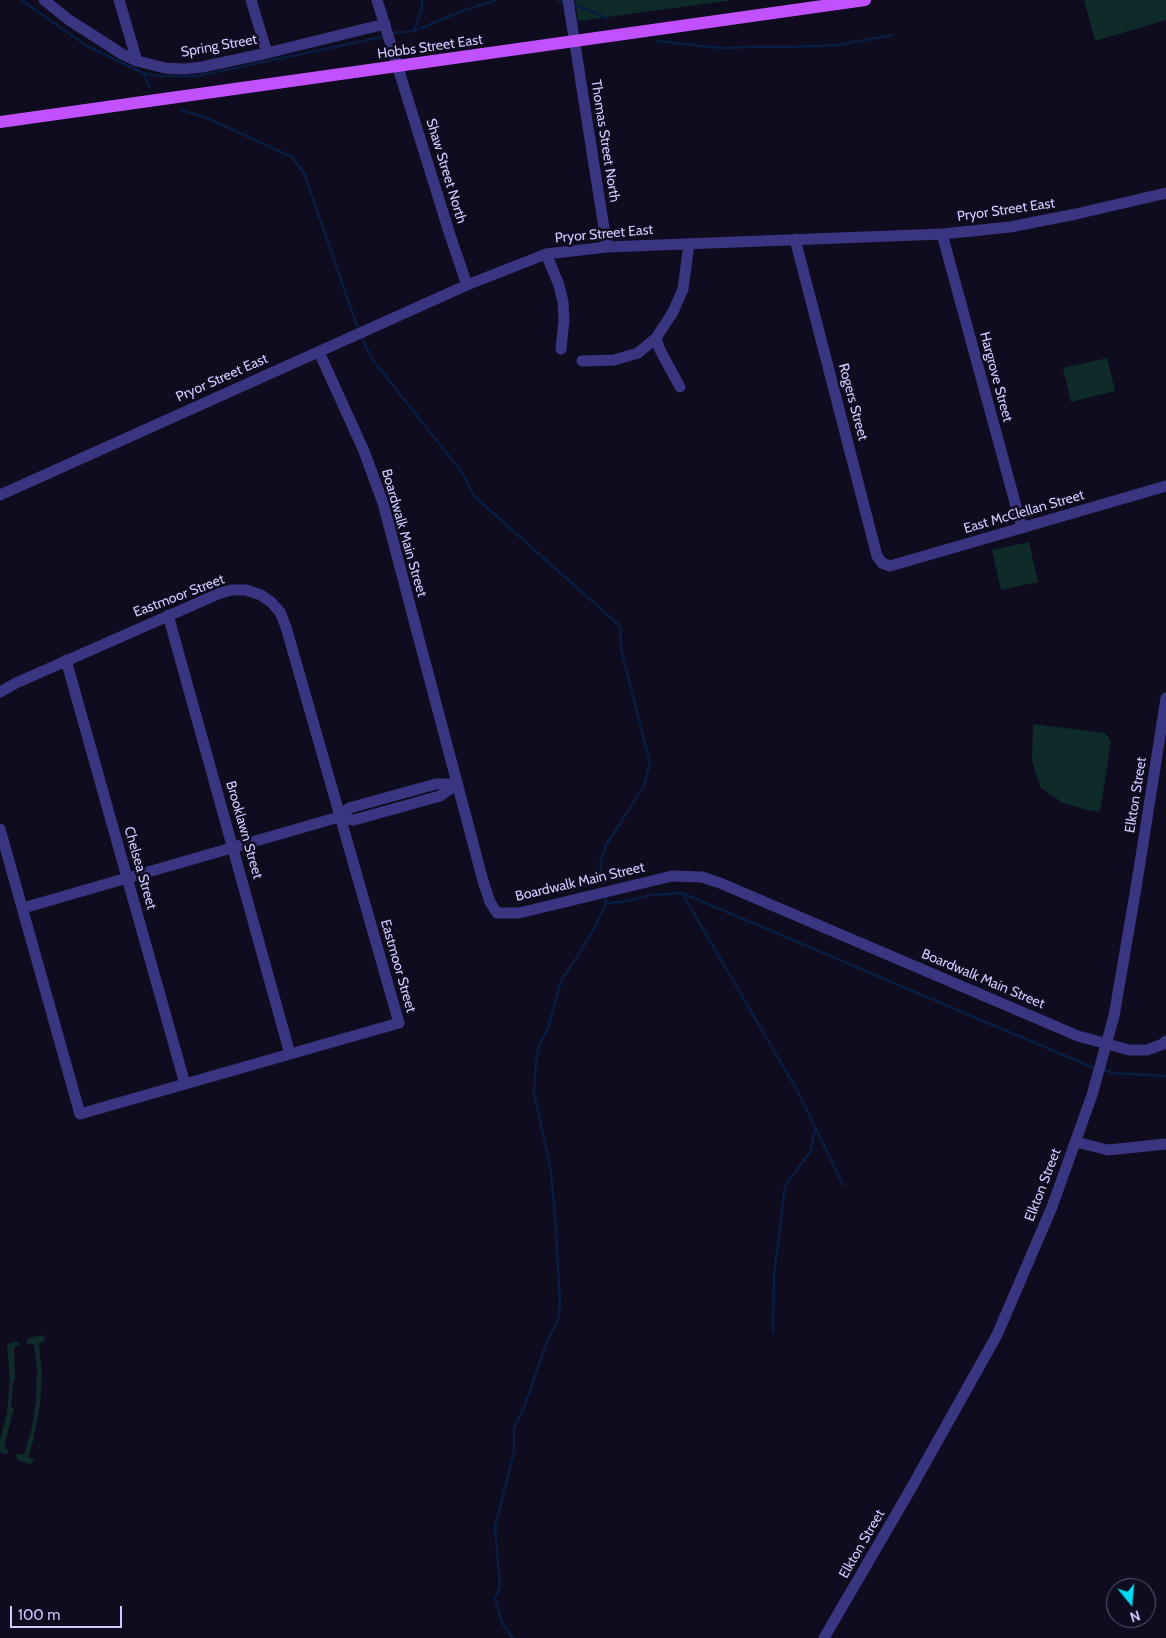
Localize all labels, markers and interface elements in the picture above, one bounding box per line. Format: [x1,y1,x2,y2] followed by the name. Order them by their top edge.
[180,31,258,61] street label: Spring Street
[376,31,484,63] street label: Hobbs Street East
[587,79,623,203] street label: Thomas Street North
[422,117,470,225] street label: Shaw Street North
[956,195,1056,225] street label: Pryor Street East
[554,221,654,247] street label: Pryor Street East
[976,330,1016,424] street label: Hargrove Street
[174,350,270,406] street label: Pryor Street East
[835,361,871,443] street label: Rogers Street
[378,467,430,599] street label: Boardwalk Main Street
[962,487,1086,537] street label: East McClellan Street
[131,571,227,621] street label: Eastmoor Street
[1122,756,1150,834] street label: Elkton Street
[222,779,266,881] street label: Brooklawn Street
[120,825,160,911] street label: Chelsea Street
[514,859,646,905] street label: Boardwalk Main Street
[377,917,419,1015] street label: Eastmoor Street
[919,945,1047,1013] street label: Boardwalk Main Street
[1021,1146,1065,1224] street label: Elkton Street
[836,1507,888,1581] street label: Elkton Street
[1106,1578,1156,1628] north arrow
[12,1596,125,1628] scale bar
[18,1606,60,1624] text: 100 m
[1128,1606,1142,1626] text: N

